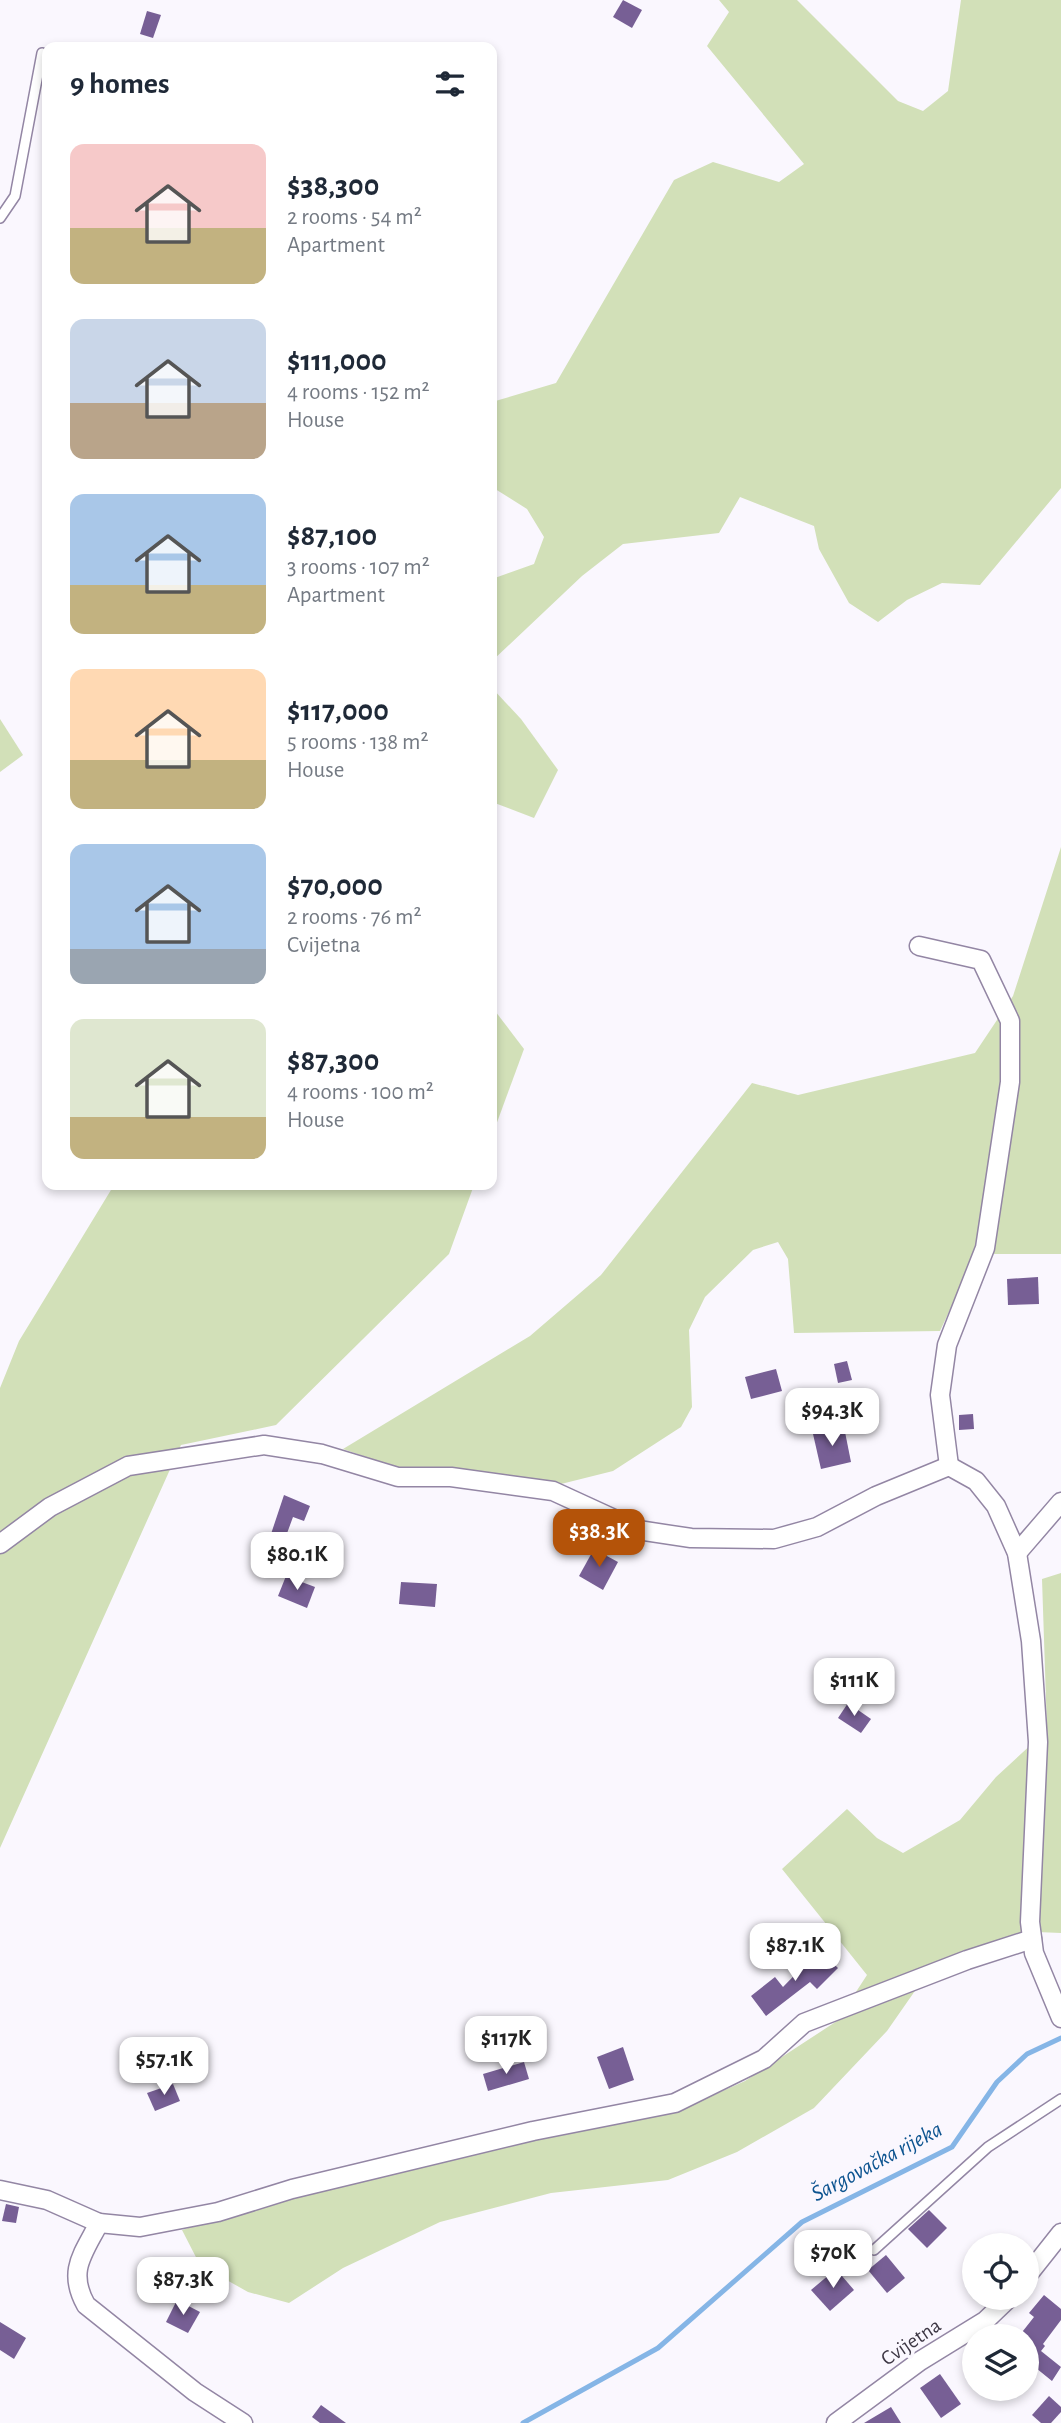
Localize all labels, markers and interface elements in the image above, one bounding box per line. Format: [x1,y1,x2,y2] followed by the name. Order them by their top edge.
[431,65,469,103] icon: filters
[70,69,170,99] text: 9 homes
[287,171,379,201] text: $38,300
[126,172,210,256] icon: home
[287,206,422,229] text: 2 rooms · 54 m²
[287,234,385,257] text: Apartment
[287,346,387,376] text: $111,000
[126,347,210,431] icon: home
[287,381,430,404] text: 4 rooms · 152 m²
[287,409,344,432] text: House
[287,521,377,551] text: $87,100
[126,522,210,606] icon: home
[287,556,430,579] text: 3 rooms · 107 m²
[287,584,385,607] text: Apartment
[287,696,389,726] text: $117,000
[126,697,210,781] icon: home
[287,731,428,754] text: 5 rooms · 138 m²
[287,759,344,782] text: House
[287,871,383,901] text: $70,000
[126,872,210,956] icon: home
[287,906,421,929] text: 2 rooms · 76 m²
[287,934,361,957] text: Cvijetna
[287,1046,379,1076] text: $87,300
[126,1047,210,1131] icon: home
[287,1081,434,1104] text: 4 rooms · 100 m²
[287,1109,344,1132] text: House
[775,1388,889,1448] pin: $94.3K
[801,1399,863,1422] text: $94.3K
[542,1510,656,1569] pin: $38.3K
[569,1520,629,1543] text: $38.3K
[240,1532,354,1592] pin: $80.1K
[267,1543,327,1566] text: $80.1K
[805,1658,903,1718] pin: $111K
[830,1669,878,1692] text: $111K
[738,1924,852,1983] pin: $87.1K
[766,1934,824,1957] text: $87.1K
[457,2016,555,2076] pin: $117K
[481,2027,531,2050] text: $117K
[107,2038,221,2097] pin: $57.1K
[135,2048,193,2071] text: $57.1K
[807,2116,946,2206] water label: Šargovačka rijeka
[792,2230,874,2290] pin: $70K
[962,2233,1039,2401] map controls
[962,2233,1039,2310] button: locate
[810,2241,856,2264] text: $70K
[126,2258,240,2317] pin: $87.3K
[153,2268,213,2291] text: $87.3K
[877,2314,945,2369] street label: Cvijetna
[962,2324,1039,2401] button: layers

